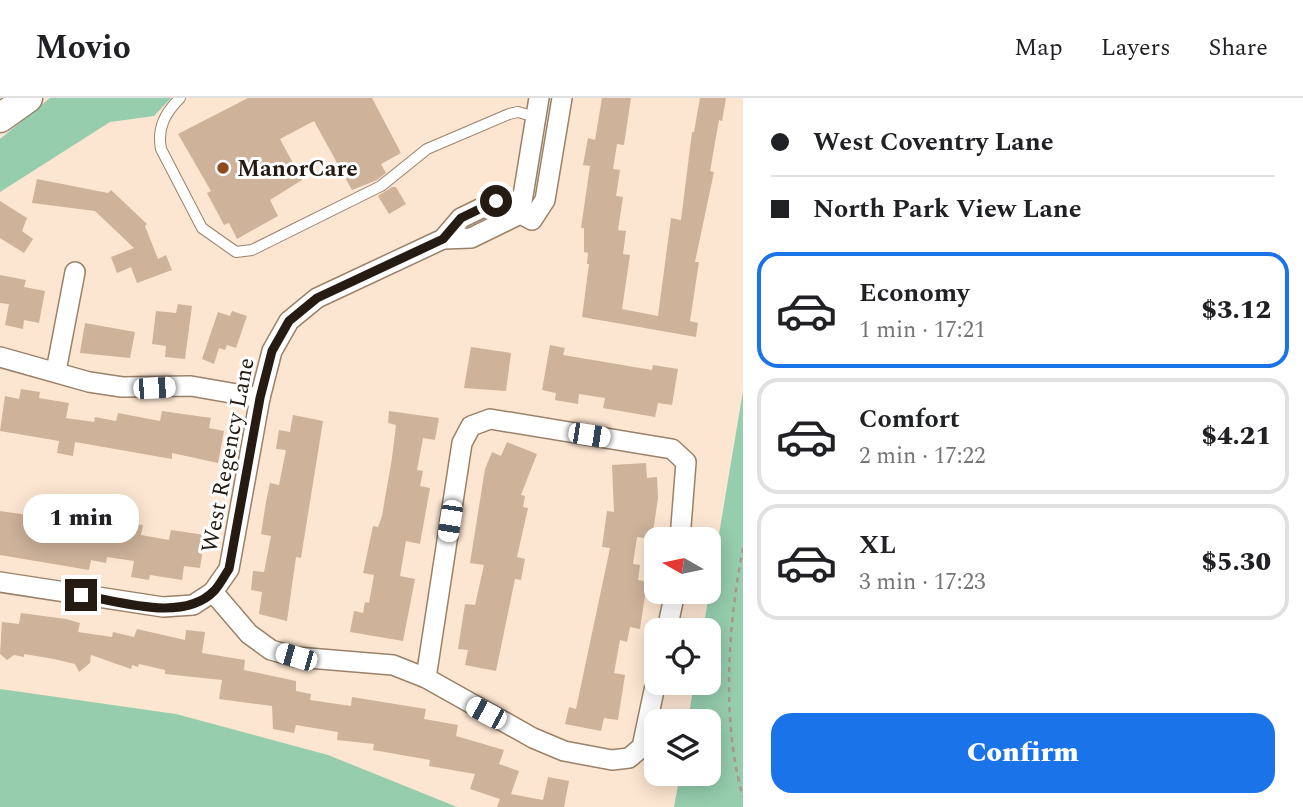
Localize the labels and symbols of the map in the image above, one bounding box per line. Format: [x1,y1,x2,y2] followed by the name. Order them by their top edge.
[237,152,358,187] place label: ManorCare
[215,160,231,176] marker: ManorCare
[480,185,512,217] route start
[192,355,265,556] street label: West Regency Lane
[133,376,176,400] car
[567,421,612,449] car
[23,494,139,542] callout: 1 min
[437,499,464,543] car
[644,527,721,604] north arrow
[65,579,97,611] route end
[273,641,320,673] car
[463,694,510,732] car

